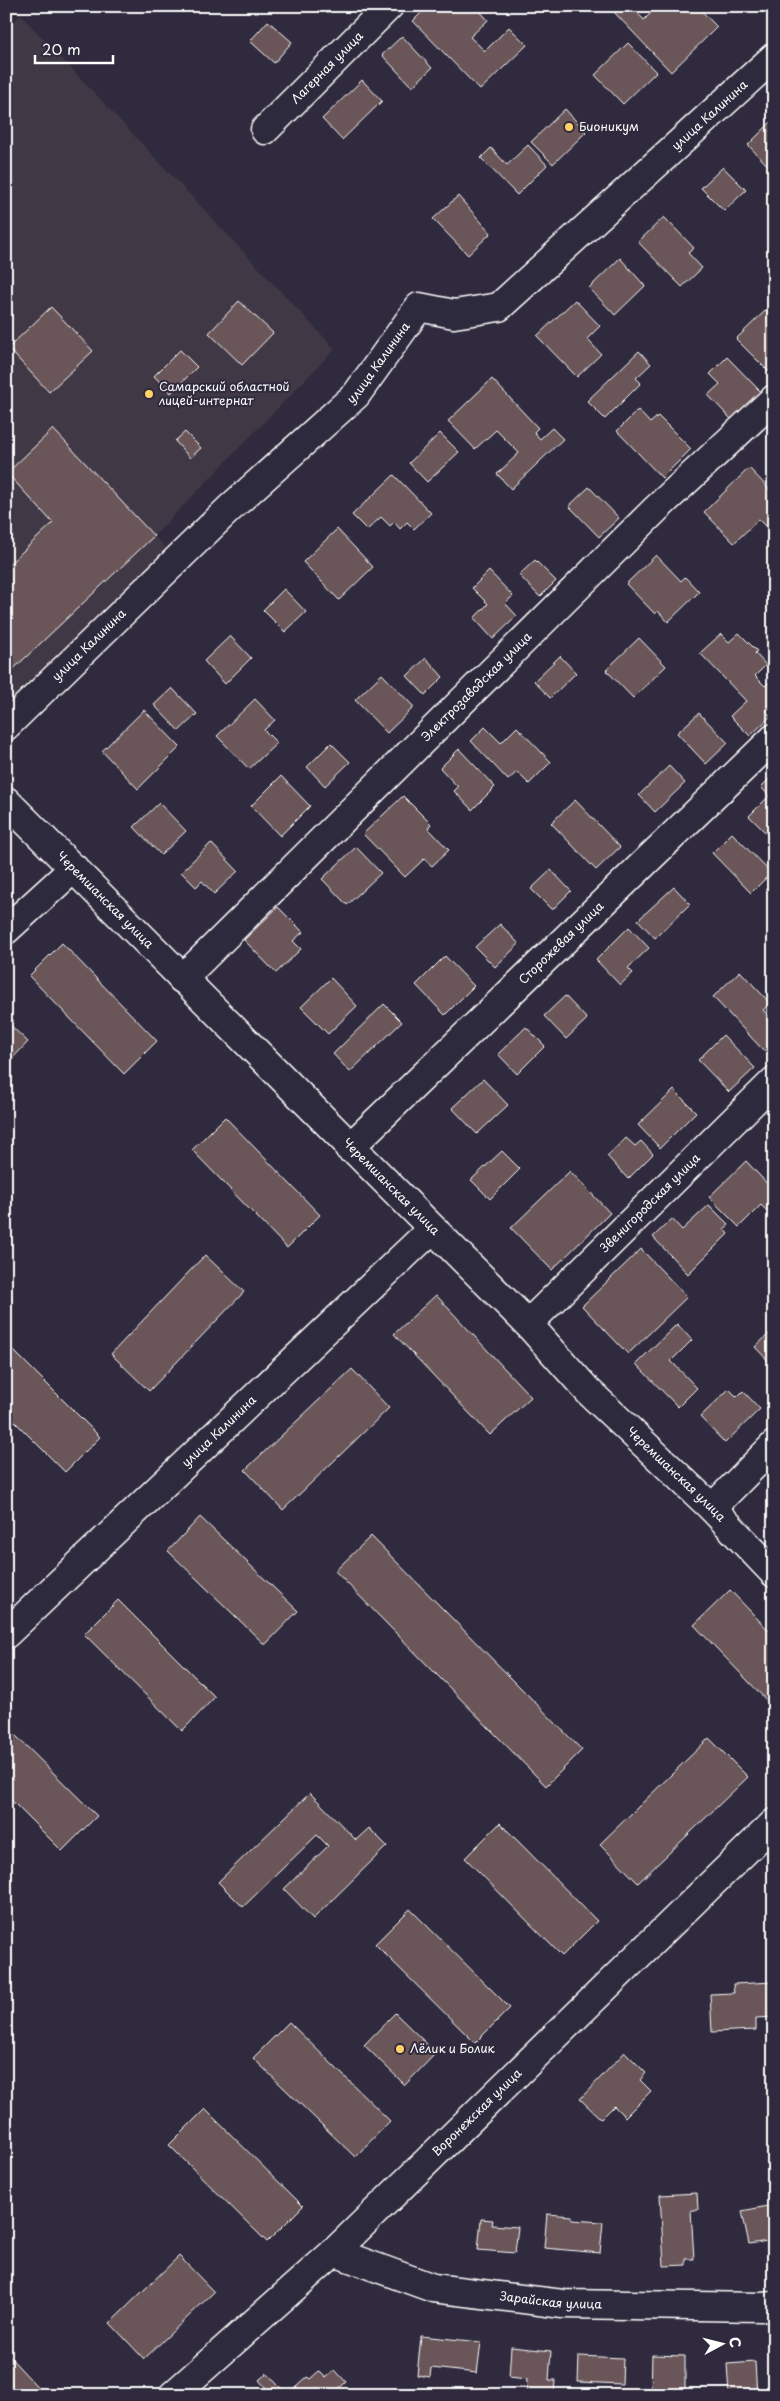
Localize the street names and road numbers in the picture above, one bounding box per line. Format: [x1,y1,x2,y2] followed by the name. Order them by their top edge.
[286,27,367,107] street label: Лагерная улица
[667,75,751,154] street label: улица Калинина
[342,317,414,407] street label: улица Калинина
[47,604,130,685] street label: улица Калинина
[417,627,536,745] street label: Электрозаводская улица
[53,847,158,952] street label: Черемшанская улица
[514,897,608,988] street label: Сторожевая улица
[339,1133,445,1239] street label: Черемшанская улица
[596,1148,704,1256] street label: Звенигородская улица
[177,1390,260,1471] street label: улица Калинина
[623,1422,731,1525] street label: Черемшанская улица
[427,2064,525,2160] street label: Воронежская улица
[499,2286,602,2313] street label: Зарайская улица

